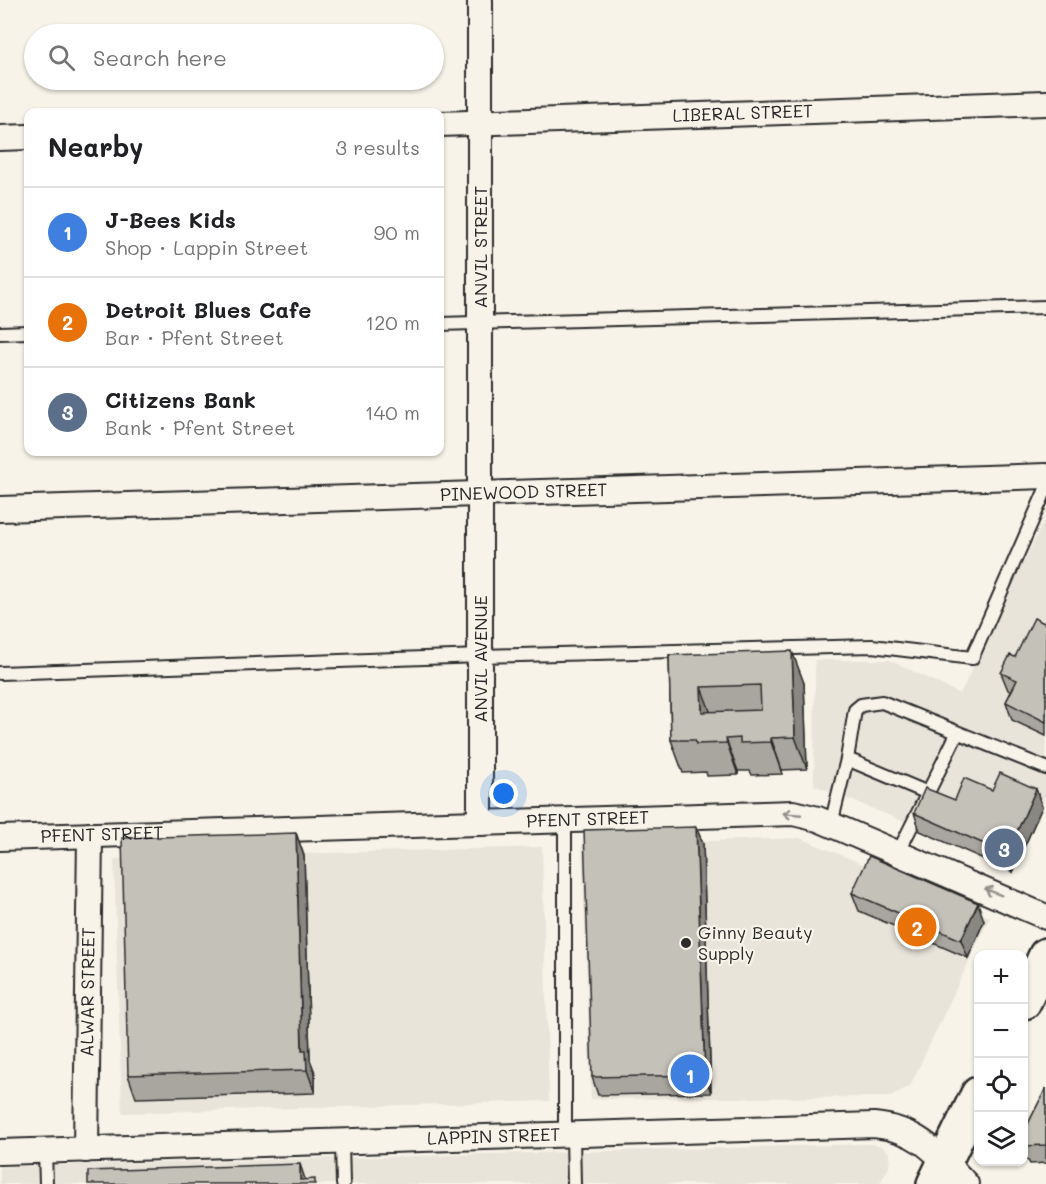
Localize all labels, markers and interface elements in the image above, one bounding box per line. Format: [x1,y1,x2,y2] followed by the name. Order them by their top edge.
[24,24,444,90] search box
[45,41,78,74] icon: search
[93,43,227,72] text: Search here
[672,98,813,127] street label: LIBERAL STREET
[48,130,143,164] text: Nearby
[335,134,420,160] text: 3 results
[468,186,492,308] street label: ANVIL STREET
[105,205,236,234] text: J-Bees Kids
[63,219,72,245] text: 1
[374,219,420,245] text: 90 m
[105,234,308,260] text: Shop · Lappin Street
[105,295,311,324] text: Detroit Blues Cafe
[62,309,73,335] text: 2
[365,309,420,335] text: 120 m
[105,324,284,350] text: Bar · Pfent Street
[105,385,256,414] text: Citizens Bank
[62,399,74,425] text: 3
[365,399,420,425] text: 140 m
[105,414,295,440] text: Bank · Pfent Street
[440,477,608,506] street label: PINEWOOD STREET
[468,595,492,723] street label: ANVIL AVENUE
[489,779,518,808] your location
[526,805,649,832] street label: PFENT STREET
[783,808,803,819] one-way arrow
[40,820,164,848] street label: PFENT STREET
[984,826,1024,870] pin: 3
[984,886,1003,897] one-way arrow
[898,904,936,950] pin: 2
[698,920,813,965] place label: Ginny Beauty Supply
[74,927,100,1057] street label: ALWAR STREET
[679,936,693,950] marker: Ginny Beauty Supply
[974,950,1028,1166] map controls
[974,950,1028,1004] button: +
[974,1004,1028,1058] button: −
[670,1052,710,1096] pin: 1
[974,1058,1028,1112] button: locate
[974,1112,1028,1166] button: layers
[427,1122,561,1150] street label: LAPPIN STREET

